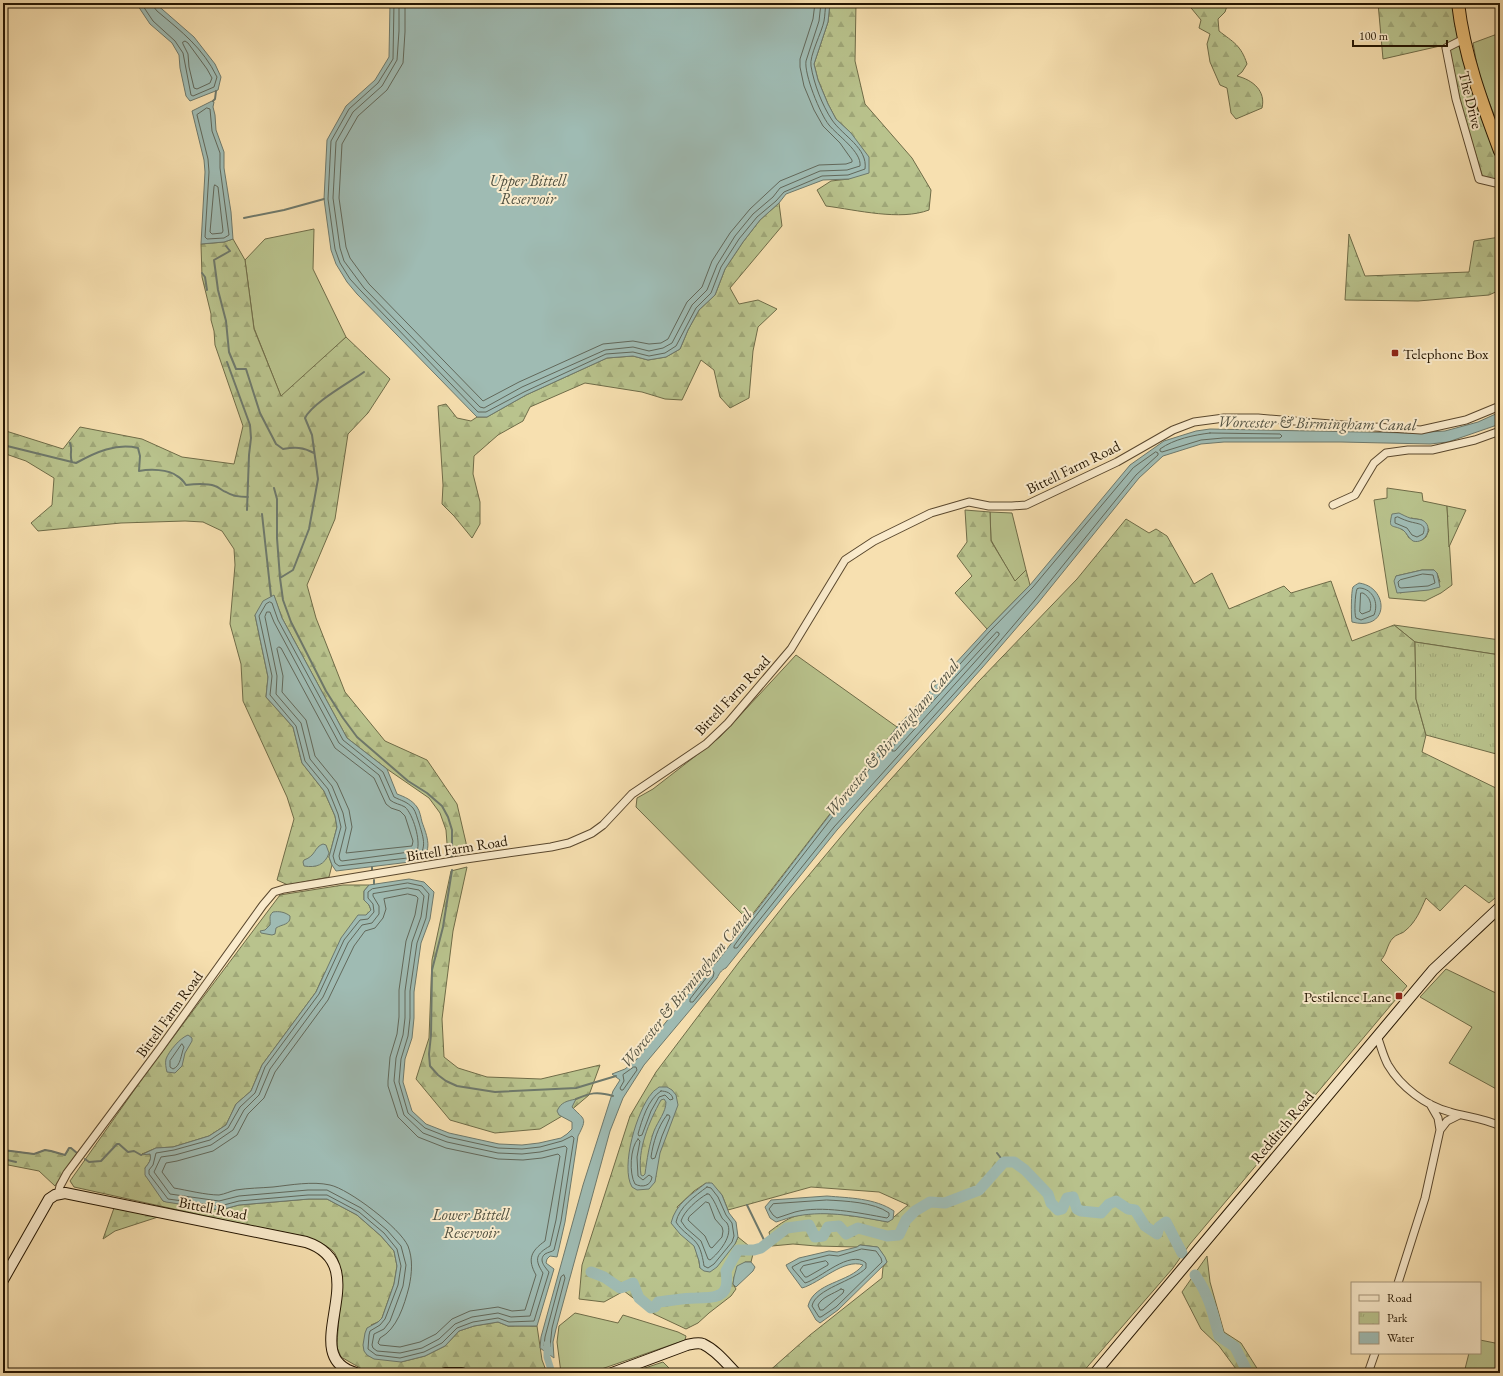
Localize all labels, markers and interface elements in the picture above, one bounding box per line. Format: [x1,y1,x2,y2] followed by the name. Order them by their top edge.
[1353,22,1447,48] scale bar
[1359,28,1389,44] text: 100 m
[1455,69,1487,131] street label: The Drive
[489,170,567,209] water label: Upper Bittell Reservoir
[1403,344,1489,363] place label: Telephone Box
[1390,348,1400,358] marker: Telephone Box
[1218,411,1417,435] water label: Worcester & Birmingham Canal
[1023,436,1123,498] street label: Bittell Farm Road
[690,651,774,739] street label: Bittell Farm Road
[820,655,964,821] water label: Worcester & Birmingham Canal
[405,831,509,865] street label: Bittell Farm Road
[615,904,757,1072] water label: Worcester & Birmingham Canal
[131,967,207,1061] street label: Bittell Farm Road
[1304,987,1391,1006] place label: Pestilence Lane
[1394,991,1404,1001] marker: Pestilence Lane
[1246,1087,1318,1167] street label: Redditch Road
[177,1192,249,1224] street label: Bittell Road
[431,1204,510,1243] water label: Lower Bittell Reservoir
[1351,1282,1481,1354] legend
[1387,1290,1413,1306] text: Road
[1387,1310,1408,1326] text: Park
[1387,1330,1414,1346] text: Water

